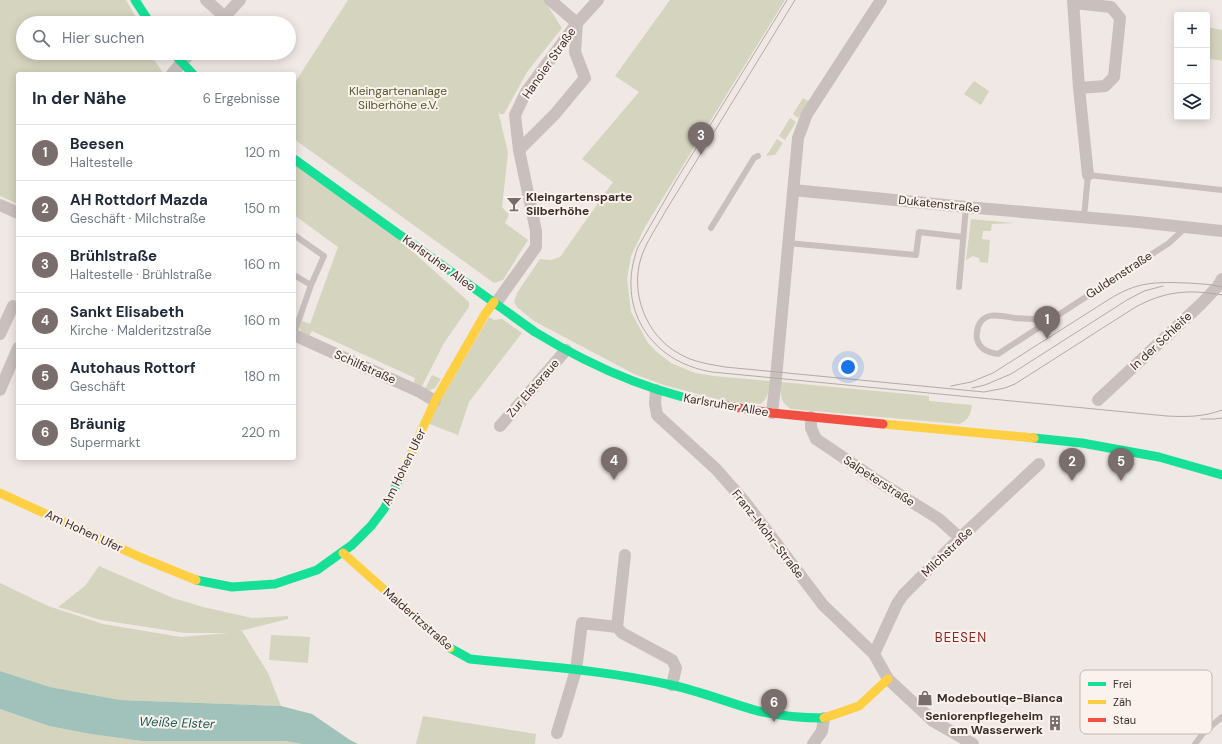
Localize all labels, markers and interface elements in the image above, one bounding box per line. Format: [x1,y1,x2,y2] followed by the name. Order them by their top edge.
[1174,12,1210,120] map controls
[1174,12,1210,48] button: +
[16,16,296,60] search box
[519,24,580,102] street label: Hanoier Straße
[30,27,52,49] icon: search
[62,28,144,48] text: Hier suchen
[1174,48,1210,84] button: −
[349,83,447,113] park label: Kleingartenanlage Silberhöhe e.V.
[1174,84,1210,120] button: layers
[32,87,127,109] text: In der Nähe
[203,90,280,107] text: 6 Ergebnisse
[688,122,714,155] pin: 3
[70,134,124,154] text: Beesen
[43,144,47,161] text: 1
[245,144,280,161] text: 120 m
[70,154,133,171] text: Haltestelle
[526,189,632,219] place label: Kleingartensparte Silberhöhe
[70,190,208,210] text: AH Rottdorf Mazda
[898,192,981,216] street label: Dukatenstraße
[505,195,523,213] bar icon: Kleingartensparte Silberhöhe
[41,200,49,217] text: 2
[244,200,280,217] text: 150 m
[70,210,206,227] text: Geschäft · Milchstraße
[399,231,479,295] street label: Karlsruher Allee
[70,246,157,266] text: Brühlstraße
[1083,248,1155,302] street label: Guldenstraße
[41,256,49,273] text: 3
[244,256,280,273] text: 160 m
[70,266,212,283] text: Haltestelle · Brühlstraße
[70,302,184,322] text: Sankt Elisabeth
[1034,306,1060,339] pin: 1
[1127,308,1195,374] street label: In der Schleife
[41,312,49,329] text: 4
[244,312,280,329] text: 160 m
[70,322,212,339] text: Kirche · Malderitzstraße
[332,346,399,388] street label: Schilfstraße
[503,355,563,421] street label: Zur Elsteraue
[838,357,858,377] your location
[70,358,196,378] text: Autohaus Rottorf
[41,368,49,385] text: 5
[244,368,280,385] text: 180 m
[70,378,125,395] text: Geschäft
[682,390,770,420] street label: Karlsruher Allee
[70,414,126,434] text: Bräunig
[41,424,49,441] text: 6
[241,424,280,441] text: 220 m
[378,425,430,508] street label: Am Hohen Ufer
[70,434,140,451] text: Supermarkt
[601,447,627,480] pin: 4
[1059,448,1085,481] pin: 2
[1108,448,1134,481] pin: 5
[840,452,918,510] street label: Salpeterstraße
[728,486,808,582] street label: Franz-Mohr-Straße
[43,506,126,556] street label: Am Hohen Ufer
[918,523,976,580] street label: Milchstraße
[380,584,456,654] street label: Malderitzstraße
[935,629,987,646] district label: BEESEN
[1080,670,1212,734] legend
[1113,677,1132,691] text: Frei
[761,689,787,722] pin: 6
[916,689,934,707] shop icon: Modeboutiqe-Bianca
[937,690,1063,706] place label: Modeboutiqe-Bianca
[1113,695,1131,709] text: Zäh
[925,708,1043,738] place label: Seniorenpflegeheim am Wasserwerk
[139,713,216,732] water label: Weiße Elster
[1113,713,1136,727] text: Stau
[1046,714,1064,732] building icon: Seniorenpflegeheim am Wasserwerk

